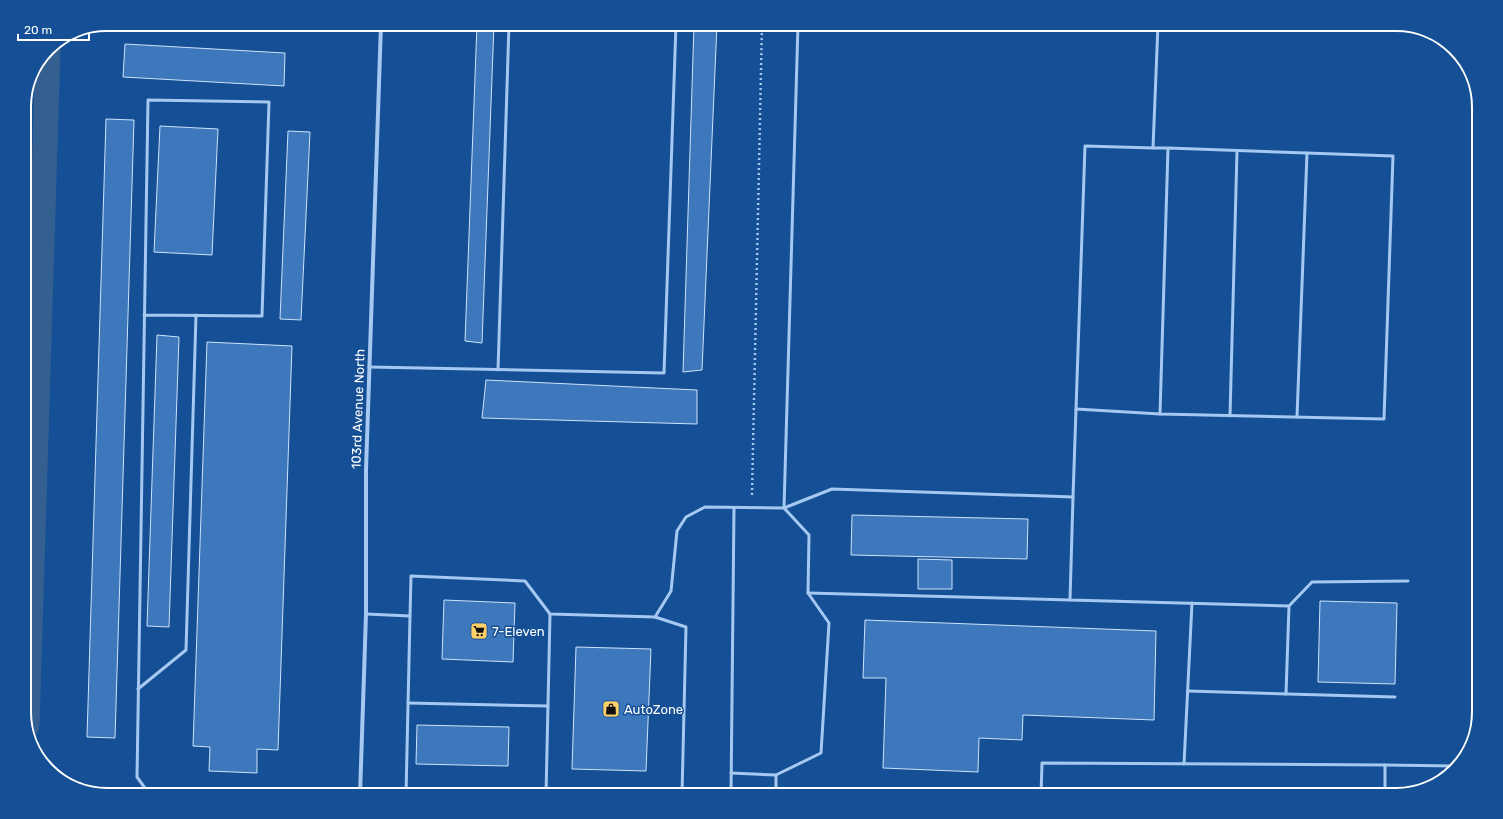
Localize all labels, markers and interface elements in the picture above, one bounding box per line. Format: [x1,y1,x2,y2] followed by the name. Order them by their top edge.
[18,16,89,42] scale bar
[24,23,52,37] text: 20 m
[348,349,368,469] street label: 103rd Avenue North
[469,621,489,641] supermarket icon: 7-Eleven
[492,624,545,639] place label: 7-Eleven
[601,699,621,719] shop icon: AutoZone
[624,702,683,717] place label: AutoZone

